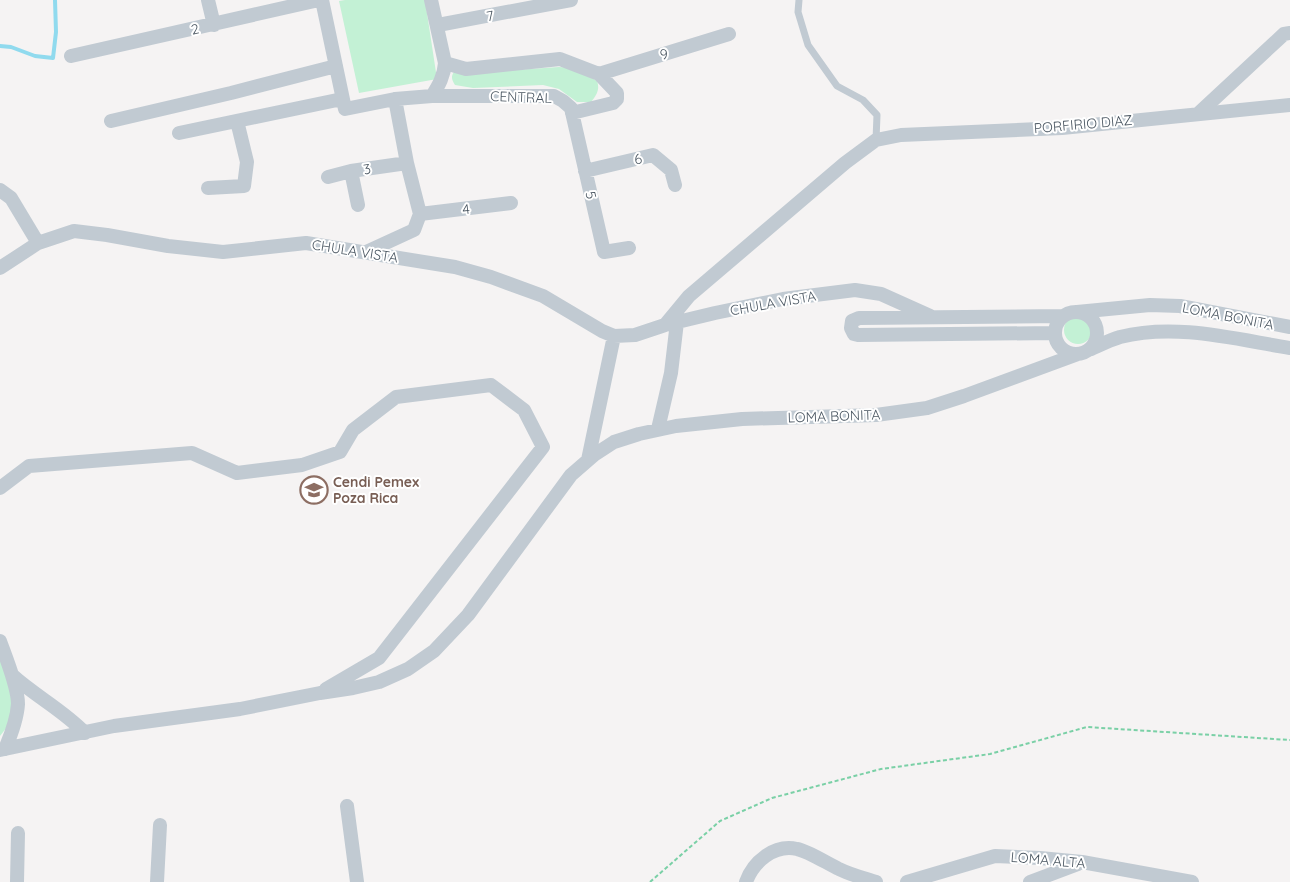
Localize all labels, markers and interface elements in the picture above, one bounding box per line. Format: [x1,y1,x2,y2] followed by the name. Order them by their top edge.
[485,6,495,26] street label: 7
[189,19,201,39] street label: 2
[658,44,671,64] street label: 9
[490,87,553,107] street label: CENTRAL
[1033,111,1133,137] street label: PORFIRIO DIAZ
[632,149,644,169] street label: 6
[362,160,372,178] street label: 3
[581,189,601,201] street label: 5
[461,200,471,218] street label: 4
[311,235,399,267] street label: CHULA VISTA
[729,287,817,319] street label: CHULA VISTA
[1181,298,1275,334] street label: LOMA BONITA
[787,405,881,427] street label: LOMA BONITA
[333,473,419,507] place label: Cendi Pemex Poza Rica
[299,475,329,505] school or university icon: Cendi Pemex Poza Rica
[1010,848,1086,872] street label: LOMA ALTA

